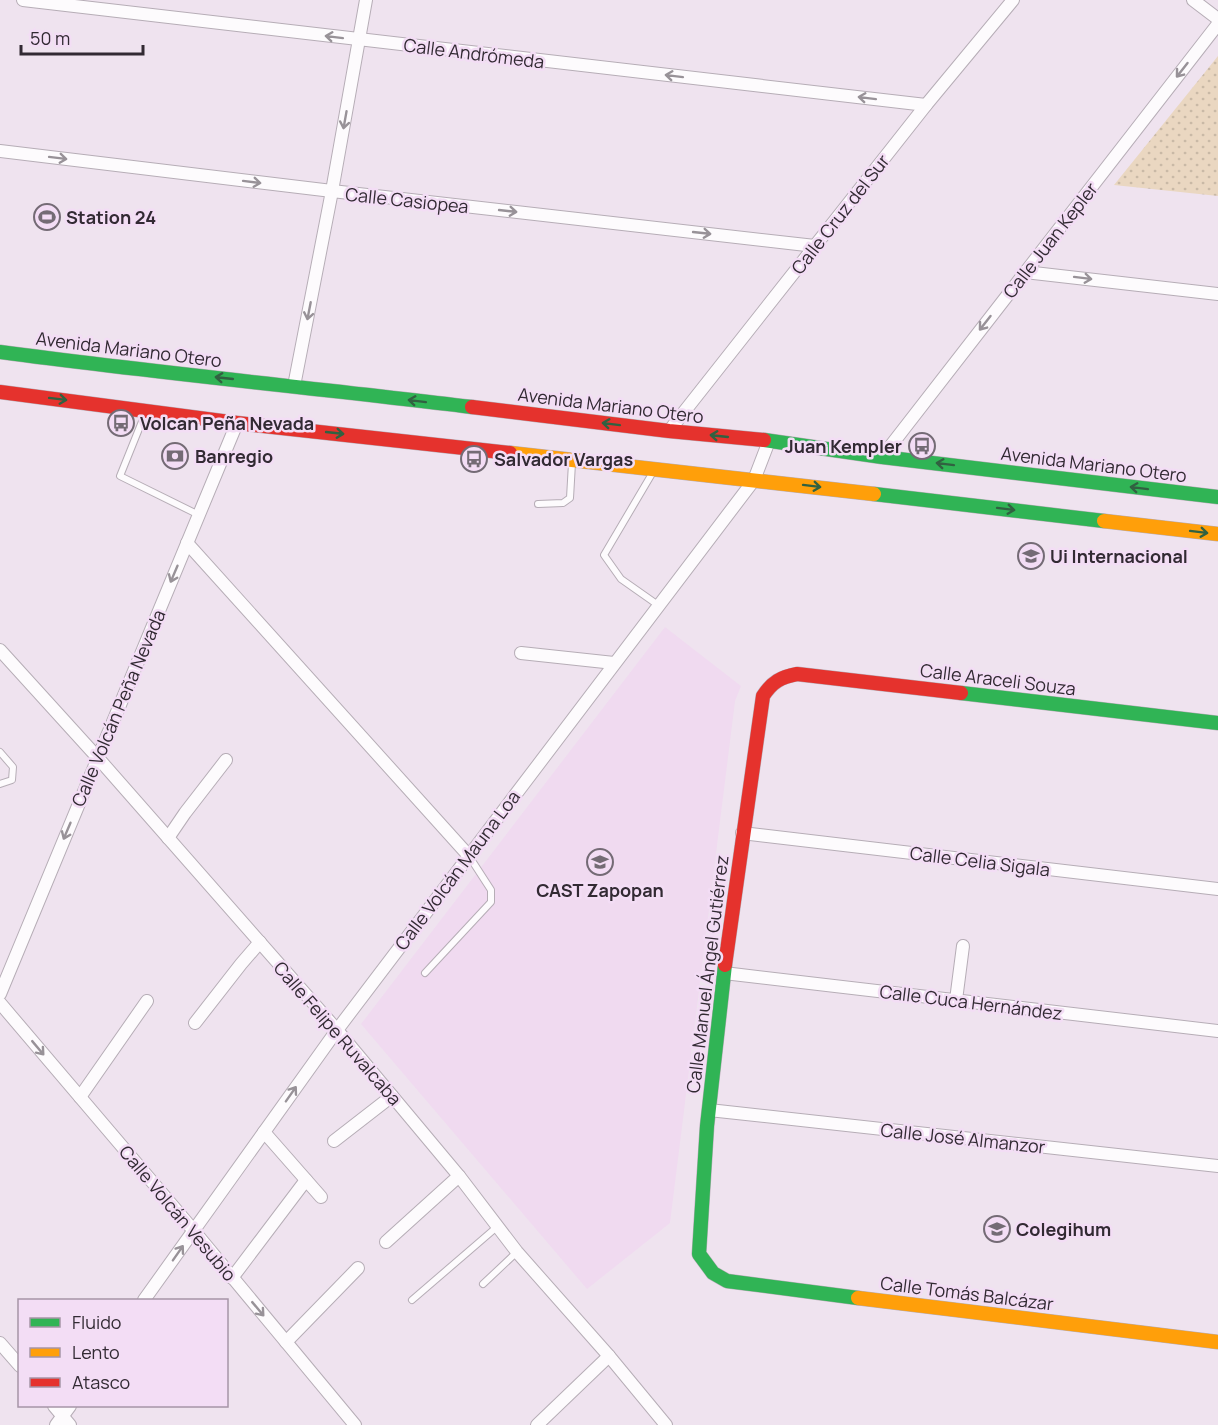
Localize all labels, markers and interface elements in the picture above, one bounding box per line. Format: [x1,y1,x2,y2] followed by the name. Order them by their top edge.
[21,18,142,56] scale bar
[30,26,70,50] text: 50 m
[325,31,344,42] one-way arrow
[402,32,546,74] street label: Calle Andrómeda
[1176,62,1189,78] one-way arrow
[664,70,684,81] one-way arrow
[858,93,878,104] one-way arrow
[339,109,350,129] one-way arrow
[786,149,895,279] street label: Calle Cruz del Sur
[48,153,68,164] one-way arrow
[241,176,261,187] one-way arrow
[997,177,1103,303] street label: Calle Juan Kepler
[344,182,470,218] street label: Calle Casiopea
[32,202,62,232] sports icon: Station 24
[66,205,156,229] place label: Station 24
[498,206,517,217] one-way arrow
[691,228,711,239] one-way arrow
[1073,273,1093,284] one-way arrow
[303,301,314,321] one-way arrow
[979,315,992,331] one-way arrow
[35,326,223,372] street label: Avenida Mariano Otero
[214,373,234,384] one-way arrow
[517,382,705,428] street label: Avenida Mariano Otero
[48,394,67,405] one-way arrow
[408,395,428,406] one-way arrow
[106,408,136,438] bus stop icon: Volcan Peña Nevada
[140,411,314,435] place label: Volcan Peña Nevada
[602,418,621,429] one-way arrow
[324,428,344,439] one-way arrow
[710,430,730,441] one-way arrow
[907,431,937,461] bus stop icon: Juan Kempler
[785,434,902,458] place label: Juan Kempler
[160,441,190,471] bank icon: Banregio
[1000,441,1188,487] street label: Avenida Mariano Otero
[195,444,273,468] place label: Banregio
[459,444,489,474] bus stop icon: Salvador Vargas
[494,447,633,471] place label: Salvador Vargas
[936,459,956,470] one-way arrow
[802,481,822,492] one-way arrow
[1130,482,1149,493] one-way arrow
[995,504,1015,515] one-way arrow
[1189,527,1209,538] one-way arrow
[1016,541,1046,571] school or university icon: Ui Internacional
[1050,544,1188,568] place label: Ui Internacional
[168,564,179,582] one-way arrow
[66,606,170,810] street label: Calle Volcán Peña Nevada
[919,658,1077,700] street label: Calle Araceli Souza
[389,785,525,955] street label: Calle Volcán Mauna Loa
[61,822,72,840] one-way arrow
[909,840,1051,882] street label: Calle Celia Sigala
[585,847,615,877] school or university icon: CAST Zapopan
[680,854,734,1094] street label: Calle Manuel Ángel Gutiérrez
[536,878,664,902] place label: CAST Zapopan
[269,956,407,1110] street label: Calle Felipe Ruvalcaba
[878,979,1064,1025] street label: Calle Cuca Hernández
[31,1040,45,1055] one-way arrow
[285,1086,297,1102] one-way arrow
[880,1117,1047,1159] street label: Calle José Almanzor
[114,1140,242,1286] street label: Calle Volcán Vesubio
[982,1214,1012,1244] school or university icon: Colegihum
[1016,1217,1111,1241] place label: Colegihum
[172,1245,184,1261] one-way arrow
[879,1270,1055,1316] street label: Calle Tomás Balcázar
[18,1299,228,1407] legend
[252,1301,265,1317] one-way arrow
[72,1310,121,1334] text: Fluido
[72,1340,120,1364] text: Lento
[72,1370,130,1394] text: Atasco

